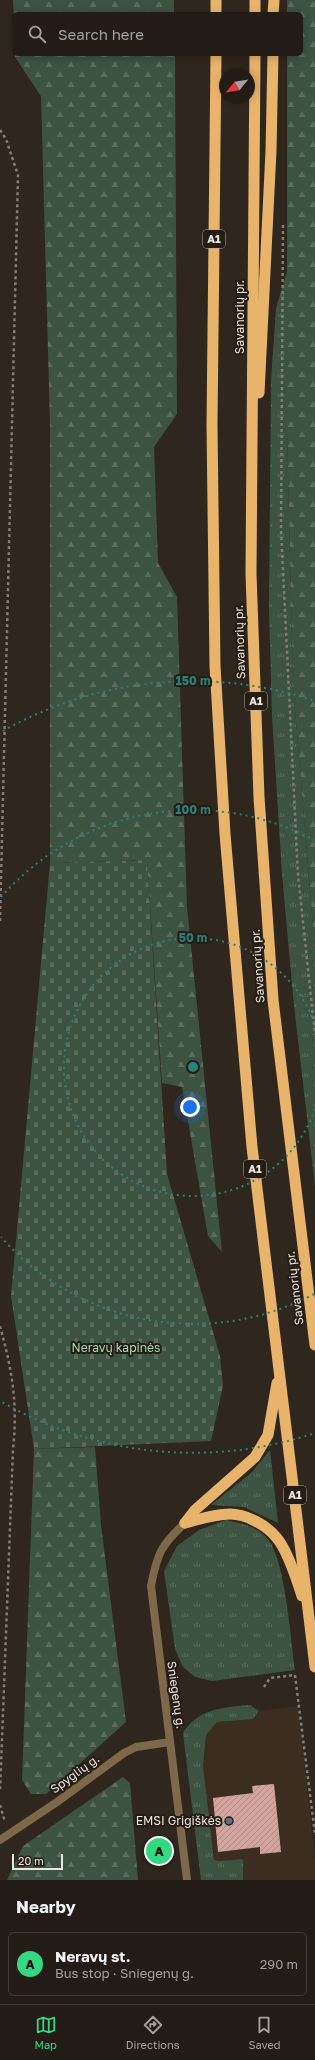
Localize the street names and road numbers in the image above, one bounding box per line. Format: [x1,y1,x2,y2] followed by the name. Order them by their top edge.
[203,230,225,248] road number: A1
[232,280,247,354] street label: Savanorių pr.
[231,605,248,679] street label: Savanorių pr.
[245,692,267,710] road number: A1
[247,928,268,1004] street label: Savanorių pr.
[244,1160,266,1178] road number: A1
[283,1250,306,1326] street label: Savanorių pr.
[284,1486,306,1504] road number: A1
[164,1660,189,1730] street label: Sniegenų g.
[47,1751,102,1796] street label: Spyglių g.

